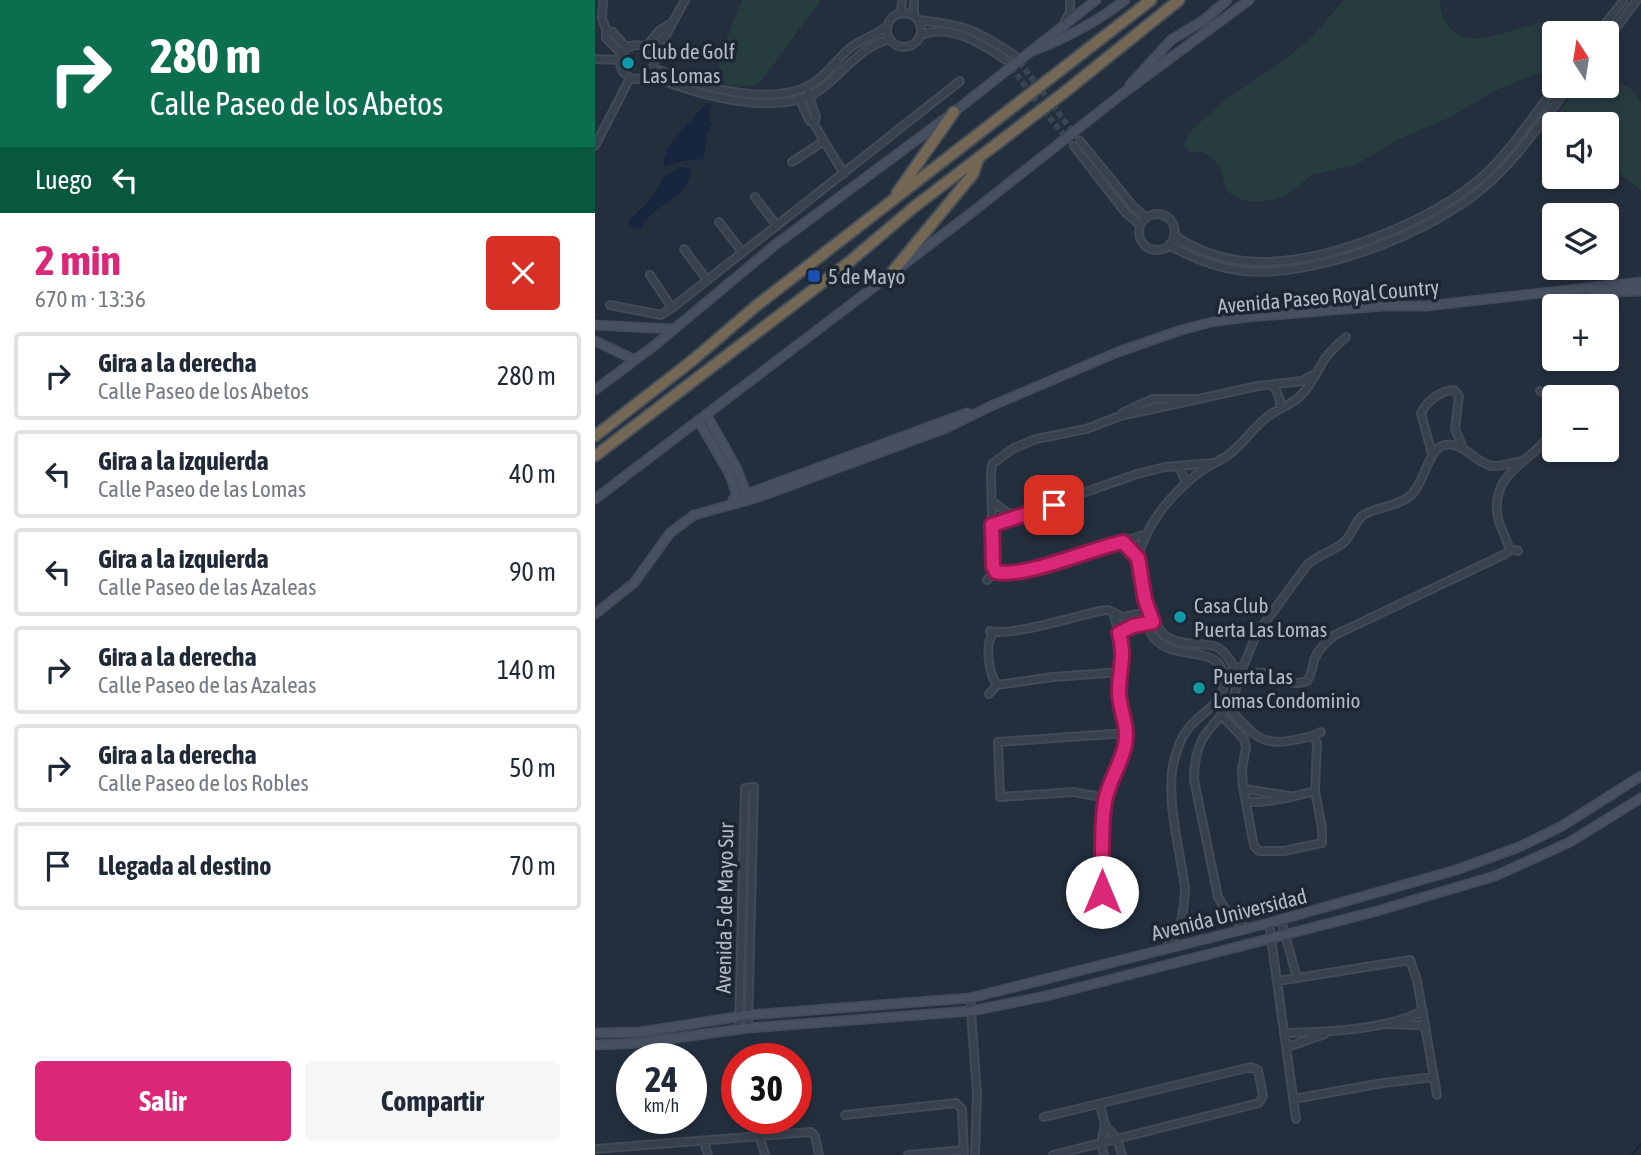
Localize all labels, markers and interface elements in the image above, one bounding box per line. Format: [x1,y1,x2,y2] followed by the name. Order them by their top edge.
[1542,21,1619,98] north arrow
[1542,21,1619,462] map controls
[150,27,261,83] text: 280 m
[35,28,126,119] icon: right
[642,39,735,87] place label: Club de Golf Las Lomas
[620,55,636,71] marker: Club de Golf Las Lomas
[150,85,443,122] text: Calle Paseo de los Abetos
[1542,112,1619,189] button: sound
[106,161,144,199] icon: left
[35,165,92,195] text: Luego
[1542,203,1619,280] button: layers
[35,236,121,284] text: 2 min
[486,236,560,310] button: close
[828,264,905,288] place label: 5 de Mayo
[806,268,822,284] marker: 5 de Mayo
[1216,274,1440,318] street label: Avenida Paseo Royal Country
[35,286,146,312] text: 670 m · 13:36
[1542,294,1619,371] button: +
[98,348,257,378] text: Gira a la derecha
[39,357,77,395] icon: right
[497,361,556,391] text: 280 m
[98,378,309,404] text: Calle Paseo de los Abetos
[1542,385,1619,462] button: −
[98,446,269,476] text: Gira a la izquierda
[39,455,77,493] icon: left
[509,459,556,489] text: 40 m
[1024,475,1084,535] pin
[98,476,306,502] text: Calle Paseo de las Lomas
[1035,486,1073,524] icon: arrive
[98,544,269,574] text: Gira a la izquierda
[39,553,77,591] icon: left
[509,557,556,587] text: 90 m
[98,574,316,600] text: Calle Paseo de las Azaleas
[1194,593,1327,641] place label: Casa Club Puerta Las Lomas
[1172,609,1188,625] marker: Casa Club Puerta Las Lomas
[98,642,257,672] text: Gira a la derecha
[39,651,77,689] icon: right
[497,655,556,685] text: 140 m
[1213,664,1360,712] place label: Puerta Las Lomas Condominio
[98,672,316,698] text: Calle Paseo de las Azaleas
[1191,680,1207,696] marker: Puerta Las Lomas Condominio
[98,740,257,770] text: Gira a la derecha
[39,749,77,787] icon: right
[509,753,556,783] text: 50 m
[98,770,309,796] text: Calle Paseo de los Robles
[711,821,738,994] street label: Avenida 5 de Mayo Sur
[39,847,77,885] icon: arrive
[98,851,271,881] text: Llegada al destino
[509,851,556,881] text: 70 m
[1065,855,1139,929] position arrow
[1149,883,1309,945] street label: Avenida Universidad
[721,1043,812,1134] speed limit sign: 30
[645,1059,678,1099] text: 24
[35,1061,291,1141] button: Salir
[305,1061,560,1141] button: Compartir
[644,1095,679,1116] text: km/h

